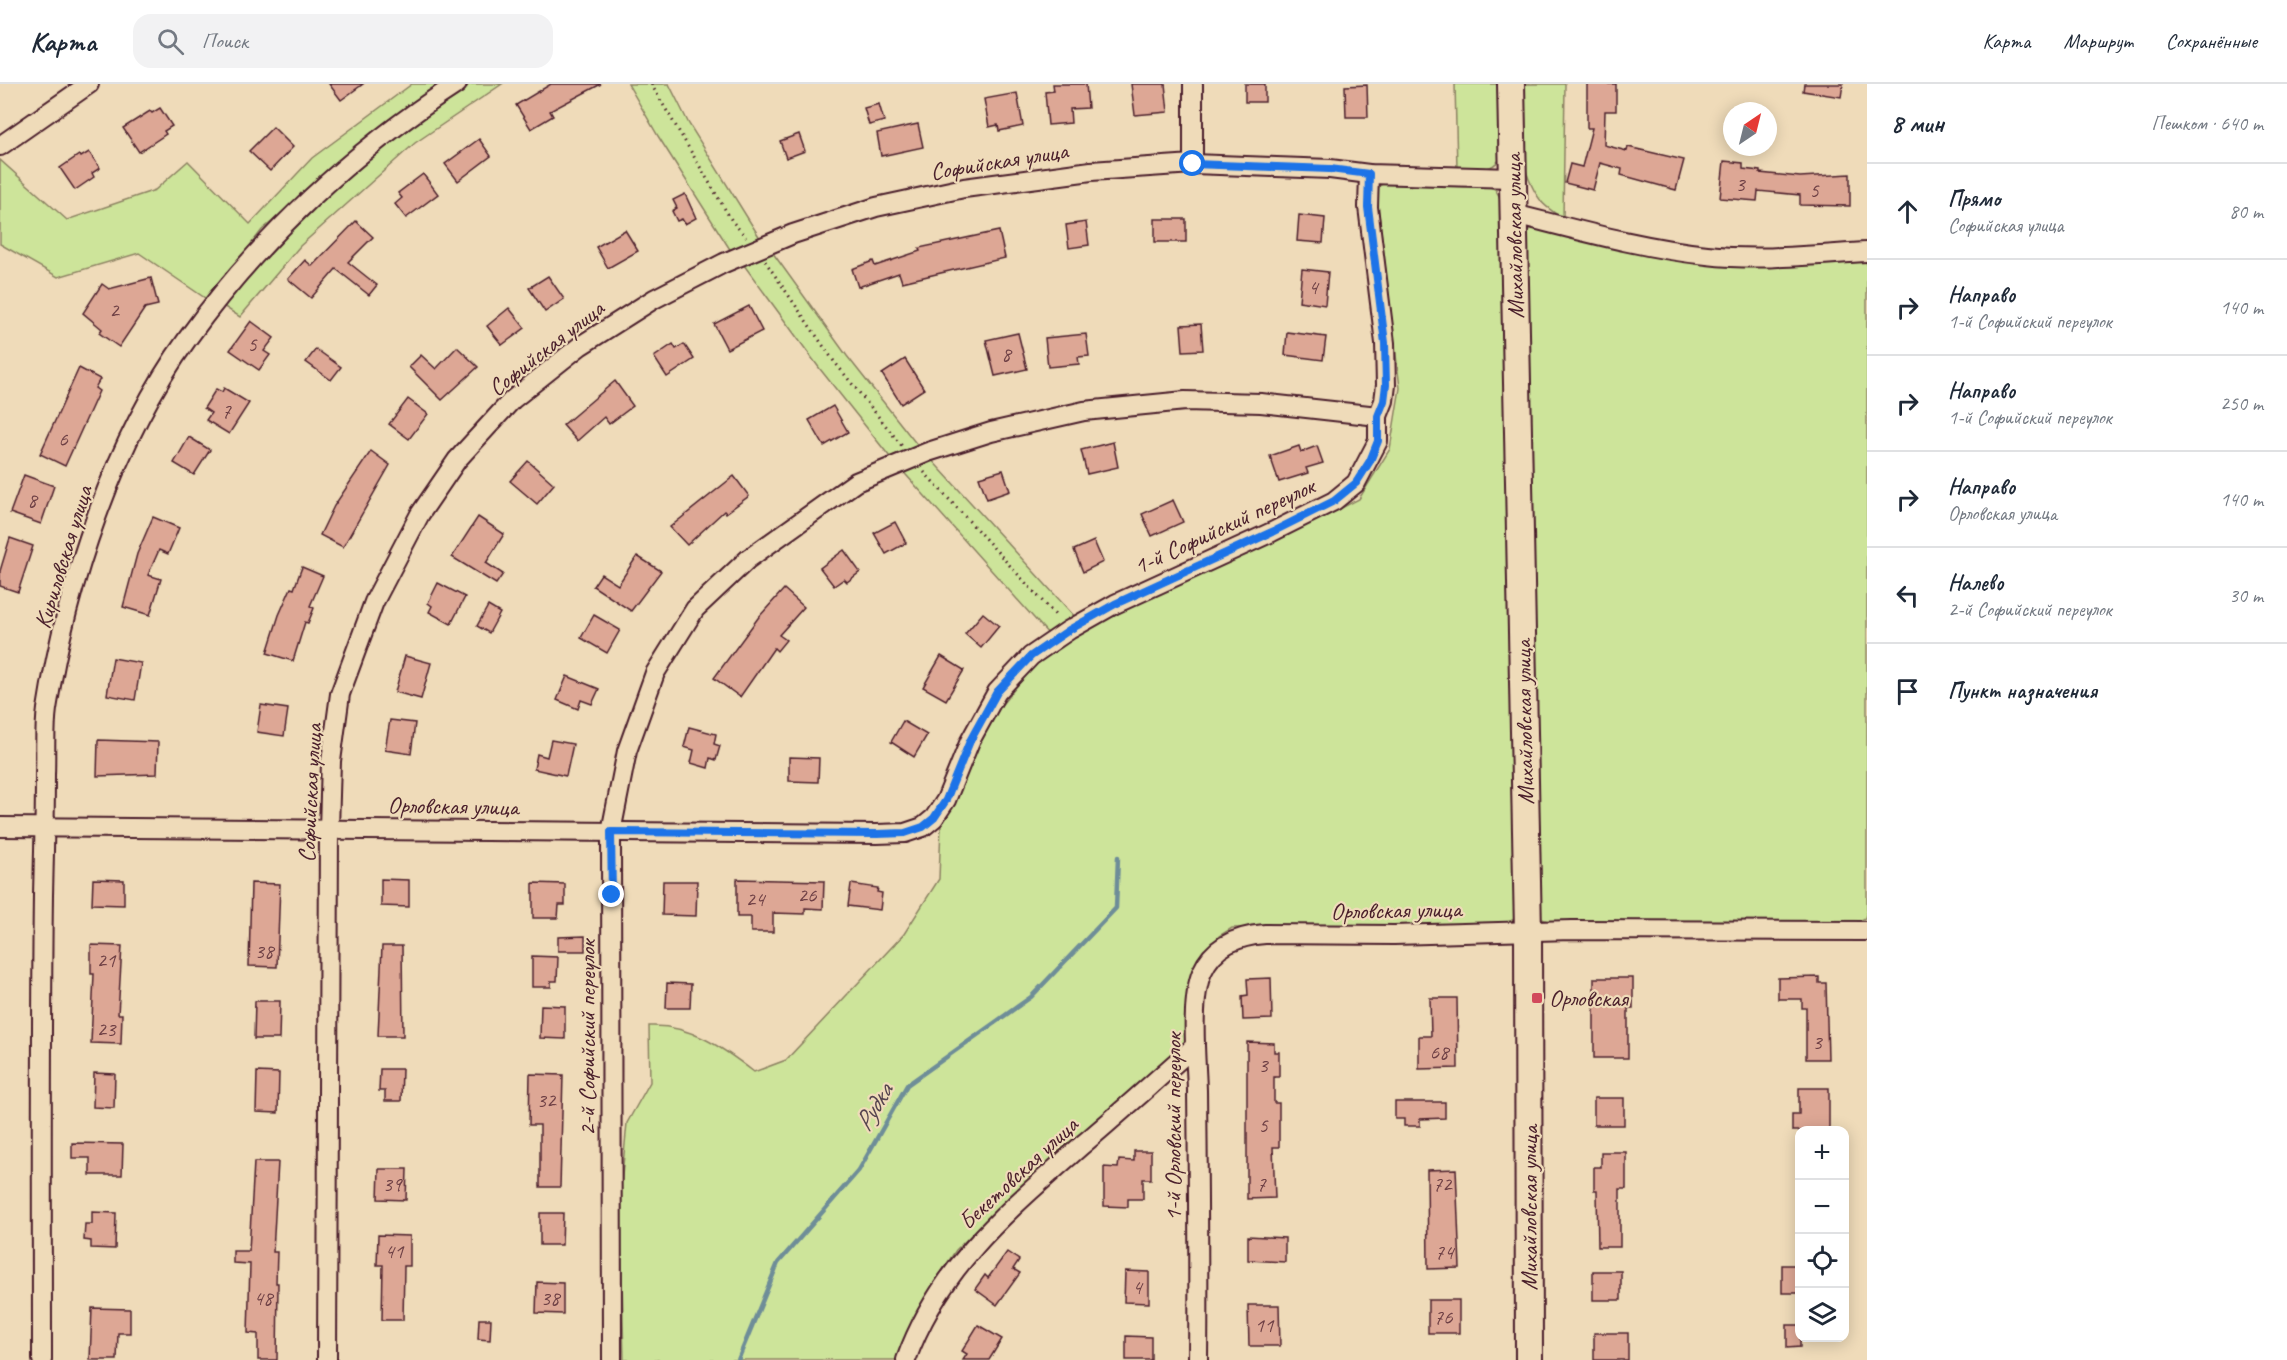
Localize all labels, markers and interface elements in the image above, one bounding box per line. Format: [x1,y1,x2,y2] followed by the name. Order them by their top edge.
[133,14,553,68] search box
[30,24,97,59] text: Карта
[154,25,187,58] icon: search
[202,27,248,55] text: Поиск
[1982,28,2031,54] text: Карта
[2064,28,2133,54] text: Маршрут
[2166,28,2257,54] text: Сохранённые
[1723,102,1777,156] north arrow
[1891,107,1944,140] text: 8 мин
[2151,111,2263,136] text: Пешком · 640 m
[928,135,1071,187] street label: Софийская улица
[1179,150,1205,176] route start
[1498,151,1530,319] street label: Михайловская улица
[1735,171,1746,197] house number: 3
[1809,177,1820,203] house number: 5
[1948,185,2000,213] text: Прямо
[1891,195,1924,228] icon: ahead
[2229,199,2263,224] text: 80 m
[1948,213,2064,238] text: Софийская улица
[1308,274,1320,300] house number: 4
[1948,281,2015,309] text: Направо
[1891,291,1924,324] icon: right
[482,293,611,403] street label: Софийская улица
[2220,295,2263,320] text: 140 m
[109,297,120,323] house number: 2
[1948,309,2112,334] text: 1-й Софийский переулок
[247,331,258,357] house number: 5
[1001,341,1013,367] house number: 8
[1948,377,2015,405] text: Направо
[1891,387,1924,420] icon: right
[2220,391,2263,416] text: 250 m
[221,398,232,424] house number: 7
[1948,405,2112,430] text: 1-й Софийский переулок
[58,426,68,452] house number: 6
[1129,470,1321,581] street label: 1-й Софийский переулок
[1948,473,2015,501] text: Направо
[27,481,99,632] street label: Кириловская улица
[1891,483,1924,516] icon: right
[27,487,39,513] house number: 8
[2220,487,2263,512] text: 140 m
[1948,501,2057,526] text: Орловская улица
[1948,569,2004,597] text: Налево
[1891,579,1924,612] icon: left
[2229,583,2263,608] text: 30 m
[1948,597,2112,622] text: 2-й Софийский переулок
[1508,637,1540,805] street label: Михайловская улица
[1891,675,1924,708] icon: arrive
[1948,677,2097,705] text: Пункт назначения
[291,722,329,863] street label: Софийская улица
[387,790,521,822] street label: Орловская улица
[598,881,624,907] route end
[798,882,817,908] house number: 26
[746,886,767,912] house number: 24
[1330,894,1464,926] street label: Орловская улица
[255,938,276,964] house number: 38
[572,938,602,1136] street label: 2-й Софийский переулок
[97,947,117,973] house number: 21
[1549,983,1630,1013] place label: Орловская
[1530,991,1544,1005] marker: Орловская
[97,1016,117,1042] house number: 23
[1812,1029,1823,1055] house number: 3
[1158,1031,1188,1221] street label: 1-й Орловский переулок
[1430,1039,1451,1065] house number: 68
[1258,1052,1269,1078] house number: 3
[847,1075,902,1137] water label: Рудка
[537,1087,557,1113] house number: 32
[952,1109,1085,1236] street label: Бекетовская улица
[1258,1112,1269,1138] house number: 5
[1514,1123,1544,1291] street label: Михайловская улица
[1795,1126,1849,1342] map controls
[1795,1126,1849,1180] button: +
[383,1171,403,1197] house number: 39
[1256,1171,1267,1197] house number: 7
[1433,1171,1453,1197] house number: 72
[1795,1180,1849,1234] button: −
[1795,1234,1849,1288] button: locate
[385,1238,405,1264] house number: 41
[1435,1239,1456,1265] house number: 74
[1132,1274,1144,1300] house number: 4
[254,1285,275,1311] house number: 48
[541,1285,562,1311] house number: 38
[1795,1288,1849,1342] button: layers
[1434,1304,1453,1330] house number: 76
[1255,1312,1275,1338] house number: 11

